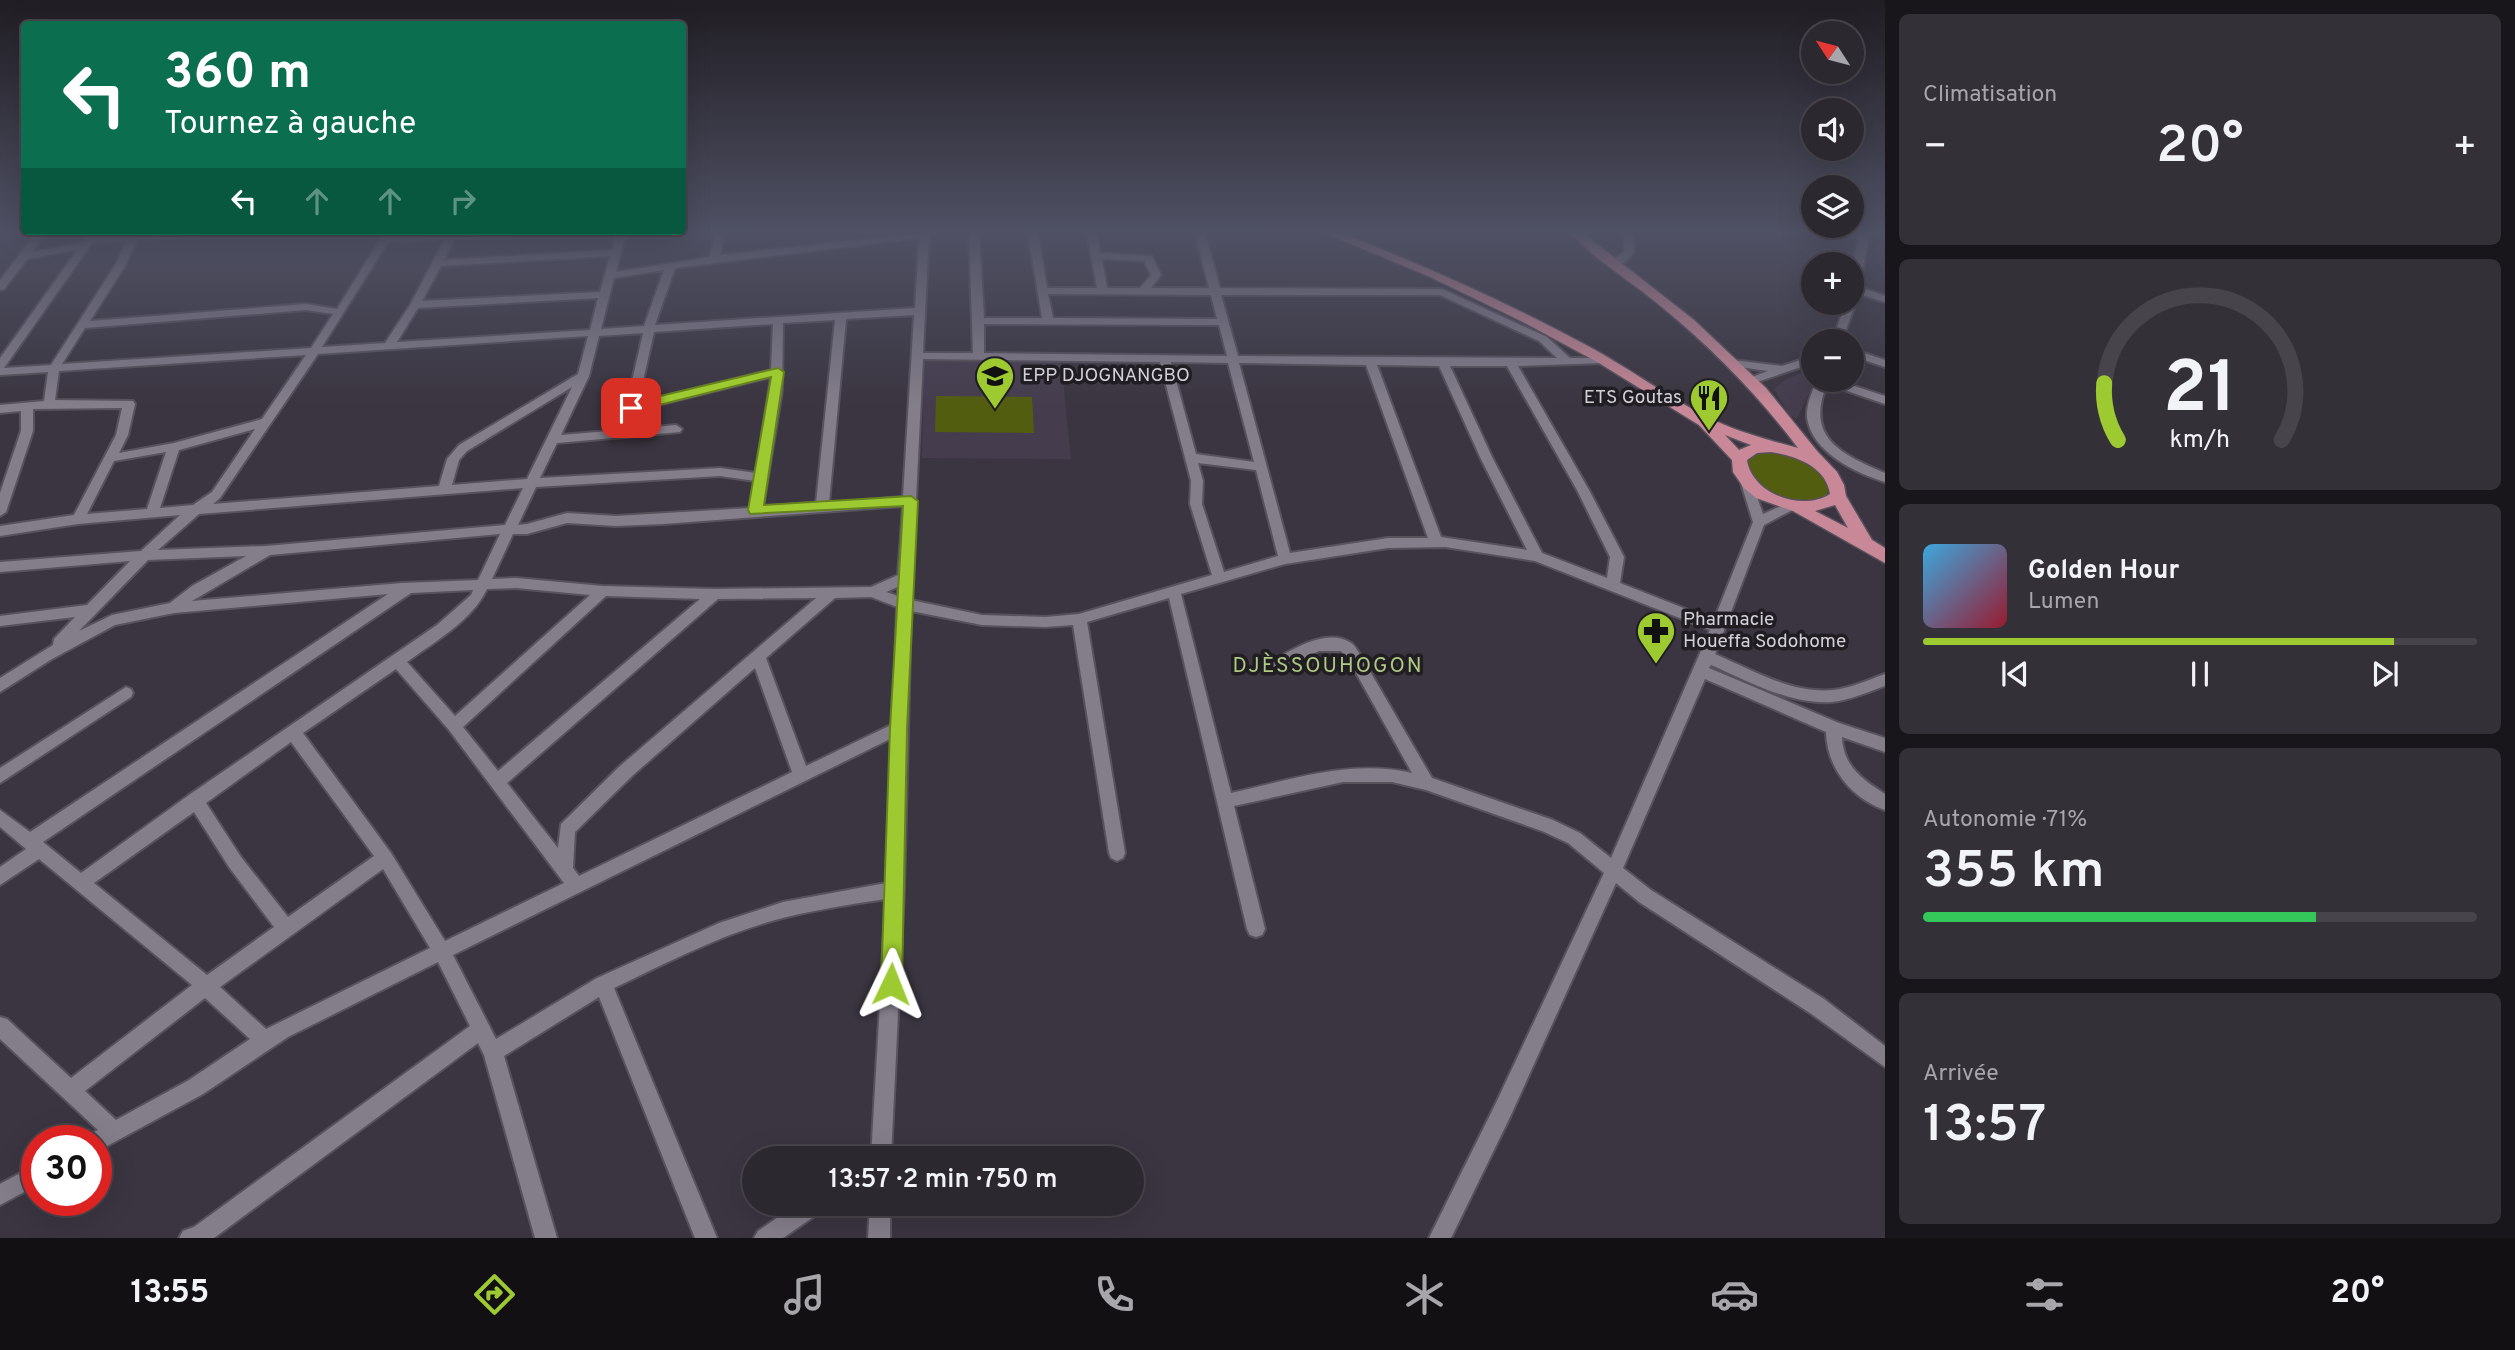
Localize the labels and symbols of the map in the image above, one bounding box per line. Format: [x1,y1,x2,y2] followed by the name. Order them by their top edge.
[1801,21,1864,84] north arrow
[974,355,1016,410] school or university icon: EPP DJOGNANGBO
[1022,364,1190,388] place label: EPP DJOGNANGBO
[1688,377,1730,432] restaurant icon: ETS Goutas
[601,378,661,438] pin
[1584,386,1682,410] place label: ETS Goutas
[1683,608,1846,654] place label: Pharmacie Houeffa Sodohome
[1635,610,1677,665] pharmacy icon: Pharmacie Houeffa Sodohome
[1232,652,1424,680] district label: DJÈSSOUHOGON
[854,947,928,1021] position arrow
[21,1125,112,1216] speed limit sign: 30

